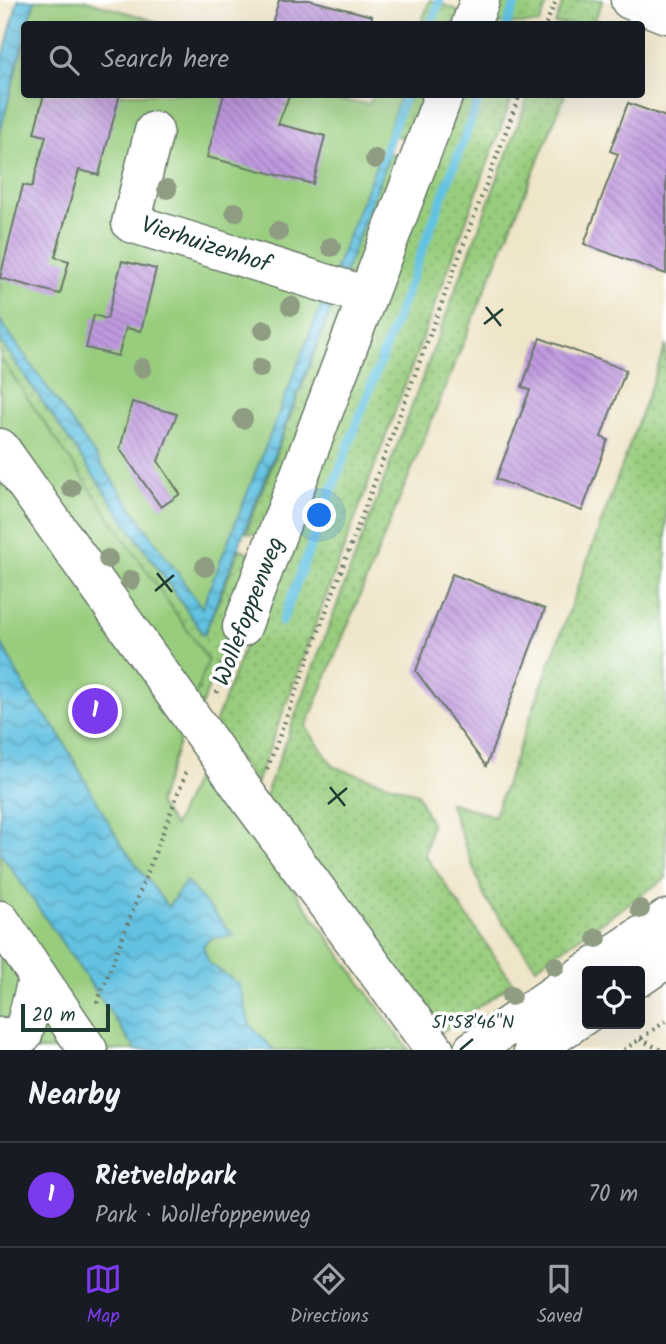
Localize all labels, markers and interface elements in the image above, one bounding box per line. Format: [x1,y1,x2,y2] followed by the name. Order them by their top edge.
[21,21,645,98] search box
[101,39,229,81] text: Search here
[45,41,83,79] icon: search
[136,206,278,286] street label: Vierhuizenhof
[302,498,336,532] your location
[203,531,296,692] street label: Wollefoppenweg
[72,685,118,737] pin: 1
[582,966,645,1029] map controls
[582,966,645,1029] button: locate
[21,1001,110,1033] scale bar
[32,1001,75,1031] text: 20 m
[432,1009,514,1038] text: 51°58'46"N
[28,1072,120,1120] text: Nearby
[95,1156,236,1198] text: Rietveldpark
[48,1177,54,1213] text: 1
[588,1177,638,1213] text: 70 m
[95,1198,311,1234] text: Park · Wollefoppenweg
[84,1260,122,1332] tab: Map
[290,1260,369,1332] tab: Directions
[537,1260,582,1332] tab: Saved

